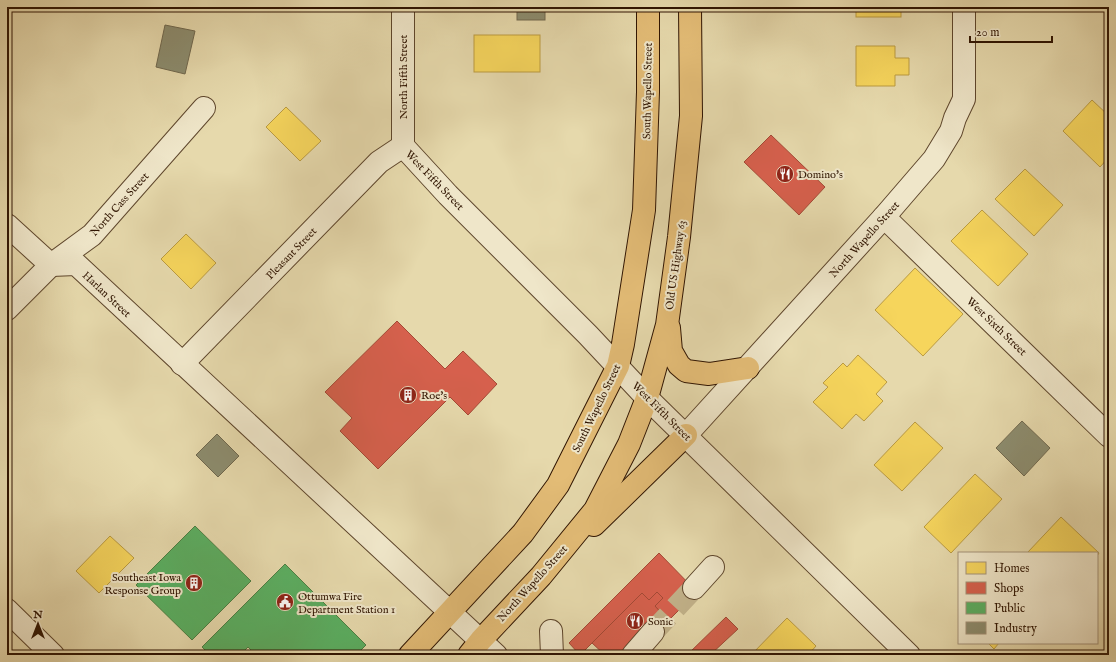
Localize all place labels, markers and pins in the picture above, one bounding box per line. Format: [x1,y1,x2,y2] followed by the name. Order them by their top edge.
[775,164,795,184] restaurant icon: Domino's
[798,168,843,182] place label: Domino's
[398,385,418,405] building icon: Roe's
[421,389,447,403] place label: Roe's
[104,571,181,598] place label: Southeast Iowa Response Group
[184,573,204,593] building icon: Southeast Iowa Response Group
[298,590,395,617] place label: Ottumwa Fire Department Station 1
[275,592,295,612] public building icon: Ottumwa Fire Department Station 1
[625,611,645,631] restaurant icon: Sonic
[648,615,673,629] place label: Sonic

